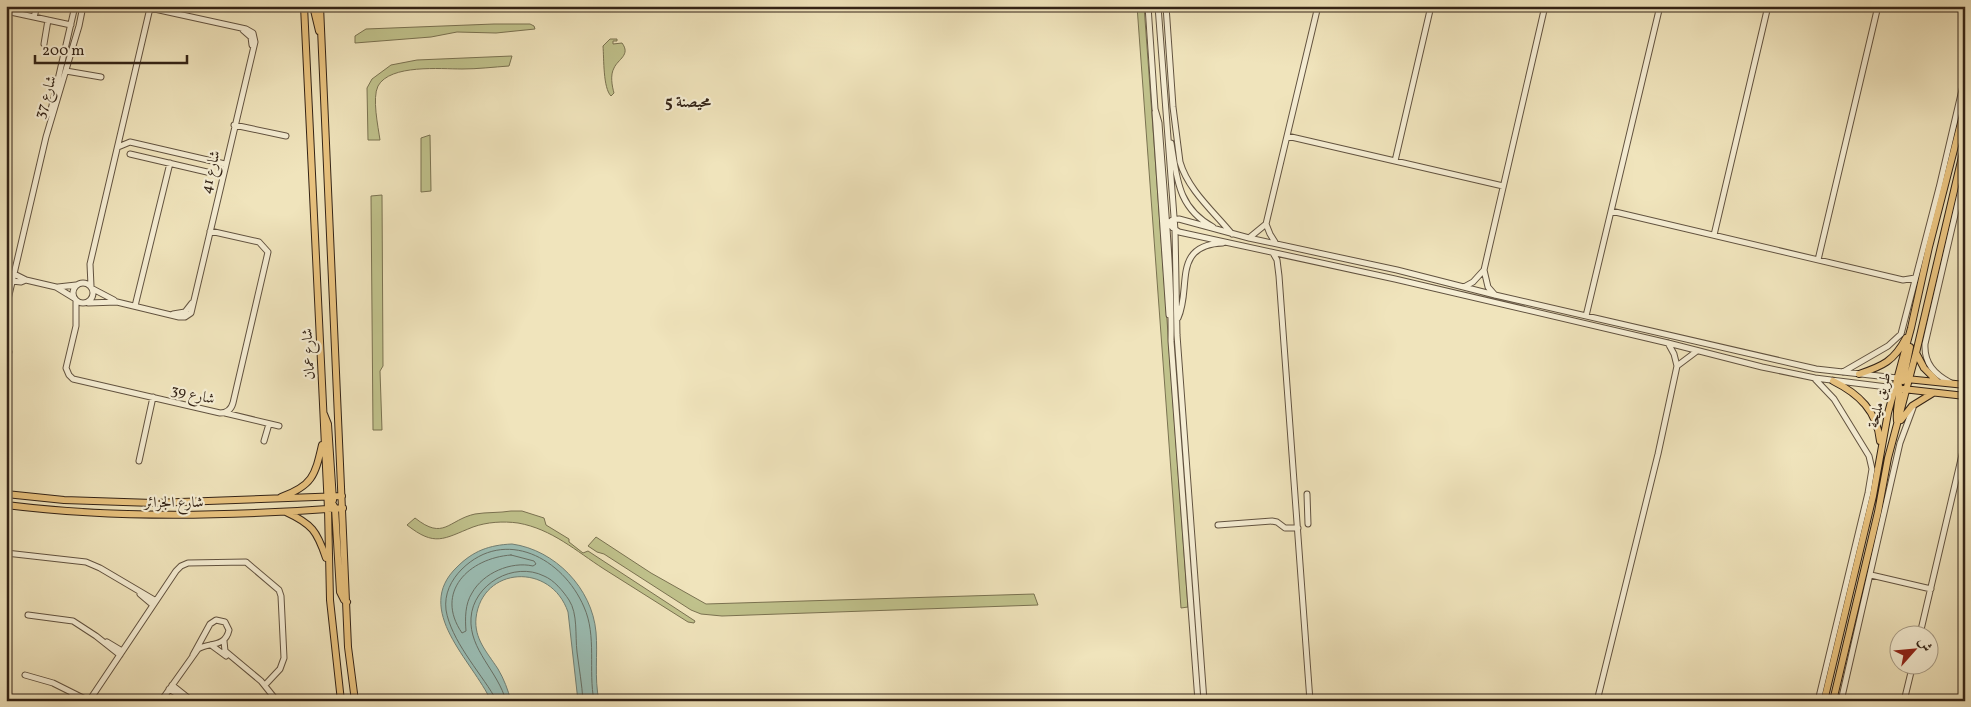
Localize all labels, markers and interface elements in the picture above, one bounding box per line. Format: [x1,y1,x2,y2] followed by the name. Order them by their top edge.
[35,32,188,64] scale bar
[42,41,85,62] text: 200 m
[30,73,64,122] street label: شارع 37
[665,92,711,114] district label: محيصنة 5
[196,149,228,196] street label: شارع 41
[298,328,322,380] street label: شارع عمان
[1863,370,1897,430] street label: طريق مليحة
[169,380,217,412] street label: شارع 39
[143,493,204,515] street label: شارع الجزائر
[1888,624,1938,674] north arrow
[1913,634,1936,655] text: ش

